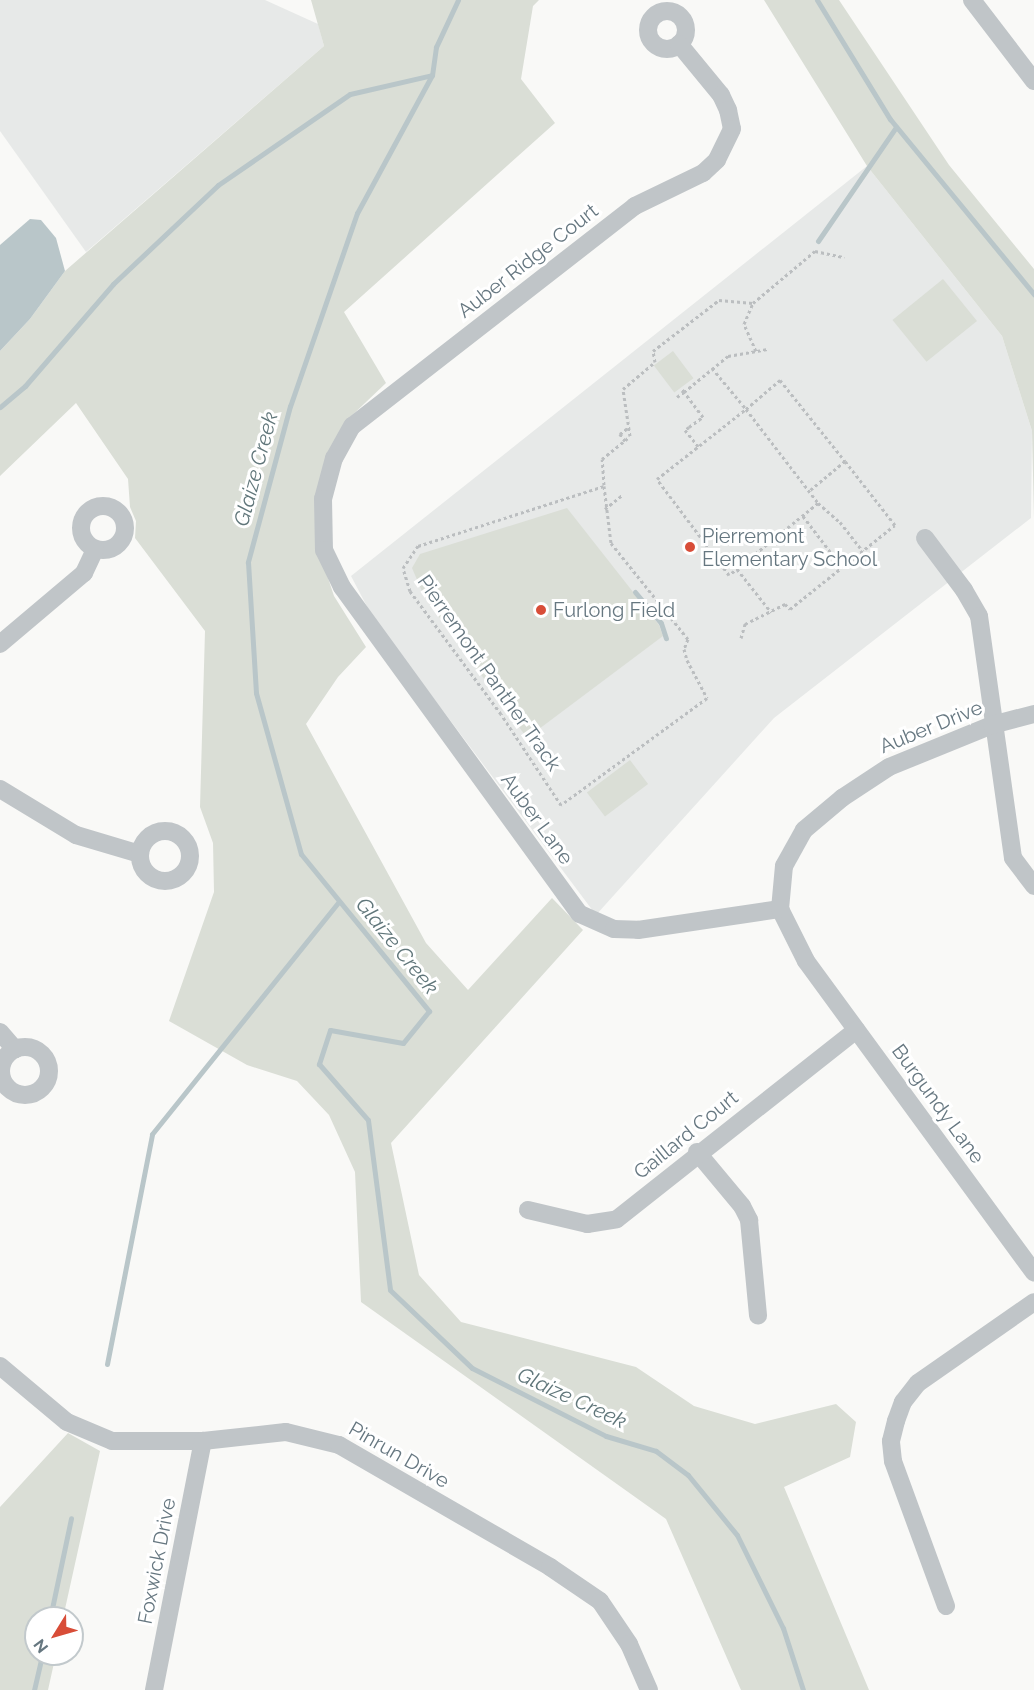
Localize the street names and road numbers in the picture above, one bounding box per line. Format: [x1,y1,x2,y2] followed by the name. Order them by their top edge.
[453,199,603,323] street label: Auber Ridge Court
[412,570,566,776] street label: Pierremont Panther Track
[876,695,986,759] street label: Auber Drive
[496,769,578,869] street label: Auber Lane
[887,1039,989,1169] street label: Burgundy Lane
[629,1086,743,1184] street label: Gaillard Court
[345,1417,453,1493] street label: Pinrun Drive
[133,1496,181,1626] street label: Foxwick Drive

